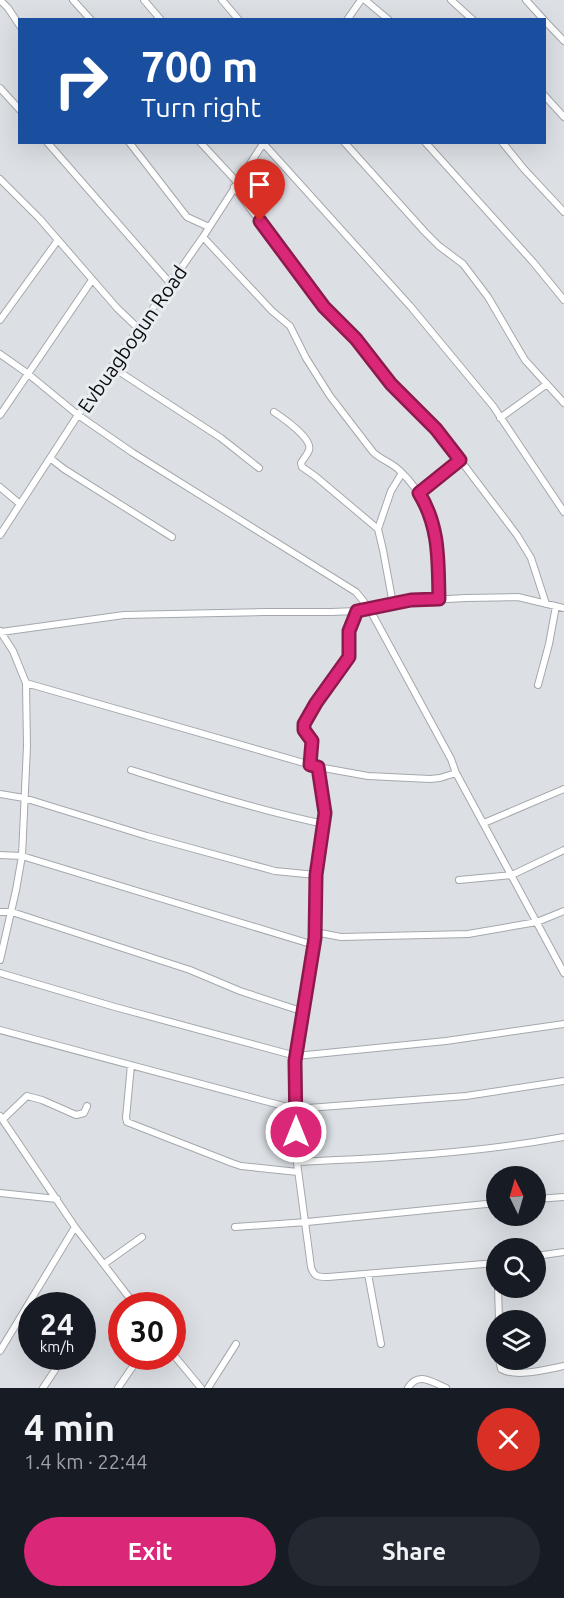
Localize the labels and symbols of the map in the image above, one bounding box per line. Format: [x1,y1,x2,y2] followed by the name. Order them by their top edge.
[234,159,285,221] pin
[73,261,191,417] street label: Evbuagbogun Road
[264,1100,328,1164] position arrow
[486,1166,546,1226] north arrow
[108,1292,186,1370] speed limit sign: 30

